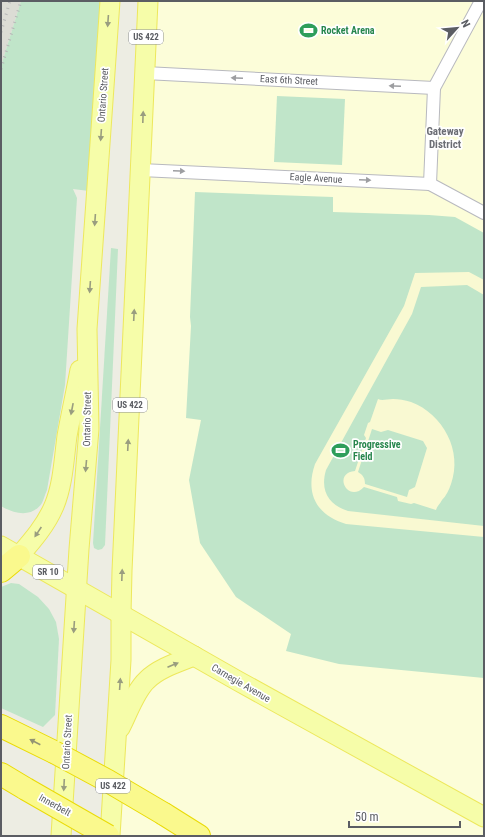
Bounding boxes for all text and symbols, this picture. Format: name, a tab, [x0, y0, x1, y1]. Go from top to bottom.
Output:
north arrow	[437, 8, 477, 48]
one-way arrow	[105, 15, 112, 27]
text: N	[458, 18, 473, 30]
sports icon: Rocket Arena	[298, 20, 318, 40]
place label: Rocket Arena	[321, 25, 375, 36]
road number: US 422	[129, 30, 163, 44]
street label: Ontario Street	[96, 67, 110, 123]
street label: East 6th Street	[260, 73, 318, 87]
one-way arrow	[231, 74, 243, 81]
one-way arrow	[389, 82, 401, 89]
one-way arrow	[139, 111, 146, 123]
district label: Gateway District	[426, 125, 464, 151]
one-way arrow	[97, 129, 104, 141]
one-way arrow	[173, 168, 186, 174]
street label: Eagle Avenue	[289, 171, 343, 185]
one-way arrow	[359, 177, 371, 184]
one-way arrow	[91, 214, 98, 226]
one-way arrow	[87, 281, 94, 293]
one-way arrow	[131, 308, 137, 321]
street label: Ontario Street	[81, 392, 93, 446]
road number: US 422	[113, 398, 147, 412]
one-way arrow	[69, 402, 75, 415]
one-way arrow	[125, 438, 131, 451]
place label: Progressive Field	[353, 439, 401, 462]
sports icon: Progressive Field	[330, 440, 350, 460]
one-way arrow	[82, 460, 89, 472]
one-way arrow	[34, 527, 42, 537]
road number: SR 10	[33, 565, 63, 579]
one-way arrow	[119, 568, 125, 581]
one-way arrow	[70, 621, 77, 633]
one-way arrow	[167, 662, 179, 668]
street label: Carnegie Avenue	[210, 662, 273, 704]
one-way arrow	[116, 678, 123, 690]
street label: Ontario Street	[60, 714, 74, 770]
one-way arrow	[29, 739, 41, 746]
one-way arrow	[61, 779, 68, 791]
road number: US 422	[96, 779, 130, 793]
street label: Innerbelt	[37, 792, 73, 818]
scale bar	[349, 803, 460, 829]
text: 50 m	[355, 810, 379, 824]

